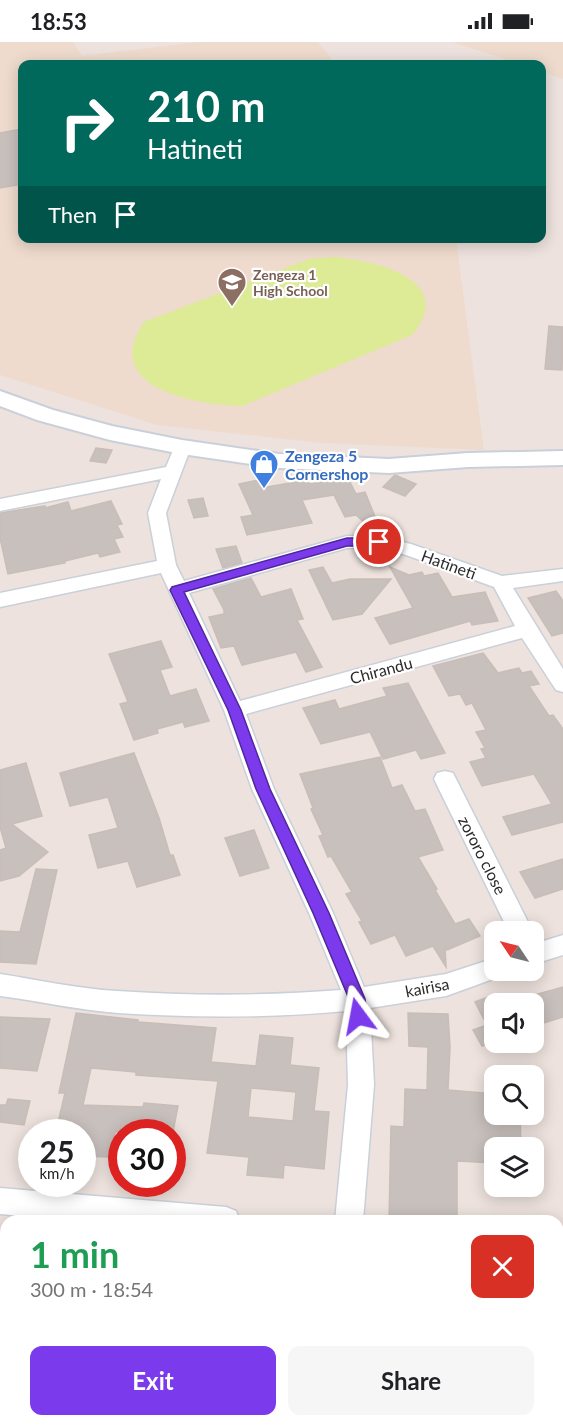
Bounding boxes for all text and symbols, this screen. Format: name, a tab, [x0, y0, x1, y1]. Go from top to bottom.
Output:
text: 18:53	[30, 8, 87, 35]
text: 210 m	[147, 81, 265, 131]
icon: right	[48, 84, 126, 162]
text: Hatineti	[147, 132, 243, 165]
icon: arrive	[109, 198, 142, 231]
text: Then	[48, 201, 97, 228]
school or university icon: Zengeza 1 High School	[216, 266, 248, 308]
place label: Zengeza 1 High School	[253, 266, 328, 299]
place label: Zengeza 5 Cornershop	[285, 446, 368, 483]
shop icon: Zengeza 5 Cornershop	[248, 448, 280, 490]
pin	[353, 516, 404, 567]
icon: arrive	[362, 525, 395, 558]
street label: Hatineti	[419, 545, 479, 583]
street label: Chirandu	[348, 653, 414, 687]
street label: zororo close	[455, 813, 511, 897]
north arrow	[484, 921, 544, 981]
map controls	[484, 921, 544, 1197]
street label: kairisa	[403, 973, 451, 1001]
position arrow	[326, 984, 390, 1048]
button: sound	[484, 993, 544, 1053]
button: search	[484, 1065, 544, 1125]
speed limit sign: 30	[108, 1119, 186, 1197]
text: 25	[40, 1133, 74, 1169]
button: layers	[484, 1137, 544, 1197]
text: km/h	[39, 1164, 75, 1182]
text: 1 min	[30, 1232, 119, 1276]
button: close	[471, 1235, 534, 1298]
text: 300 m · 18:54	[30, 1277, 153, 1301]
button: Exit	[30, 1346, 276, 1415]
button: Share	[288, 1346, 534, 1415]

